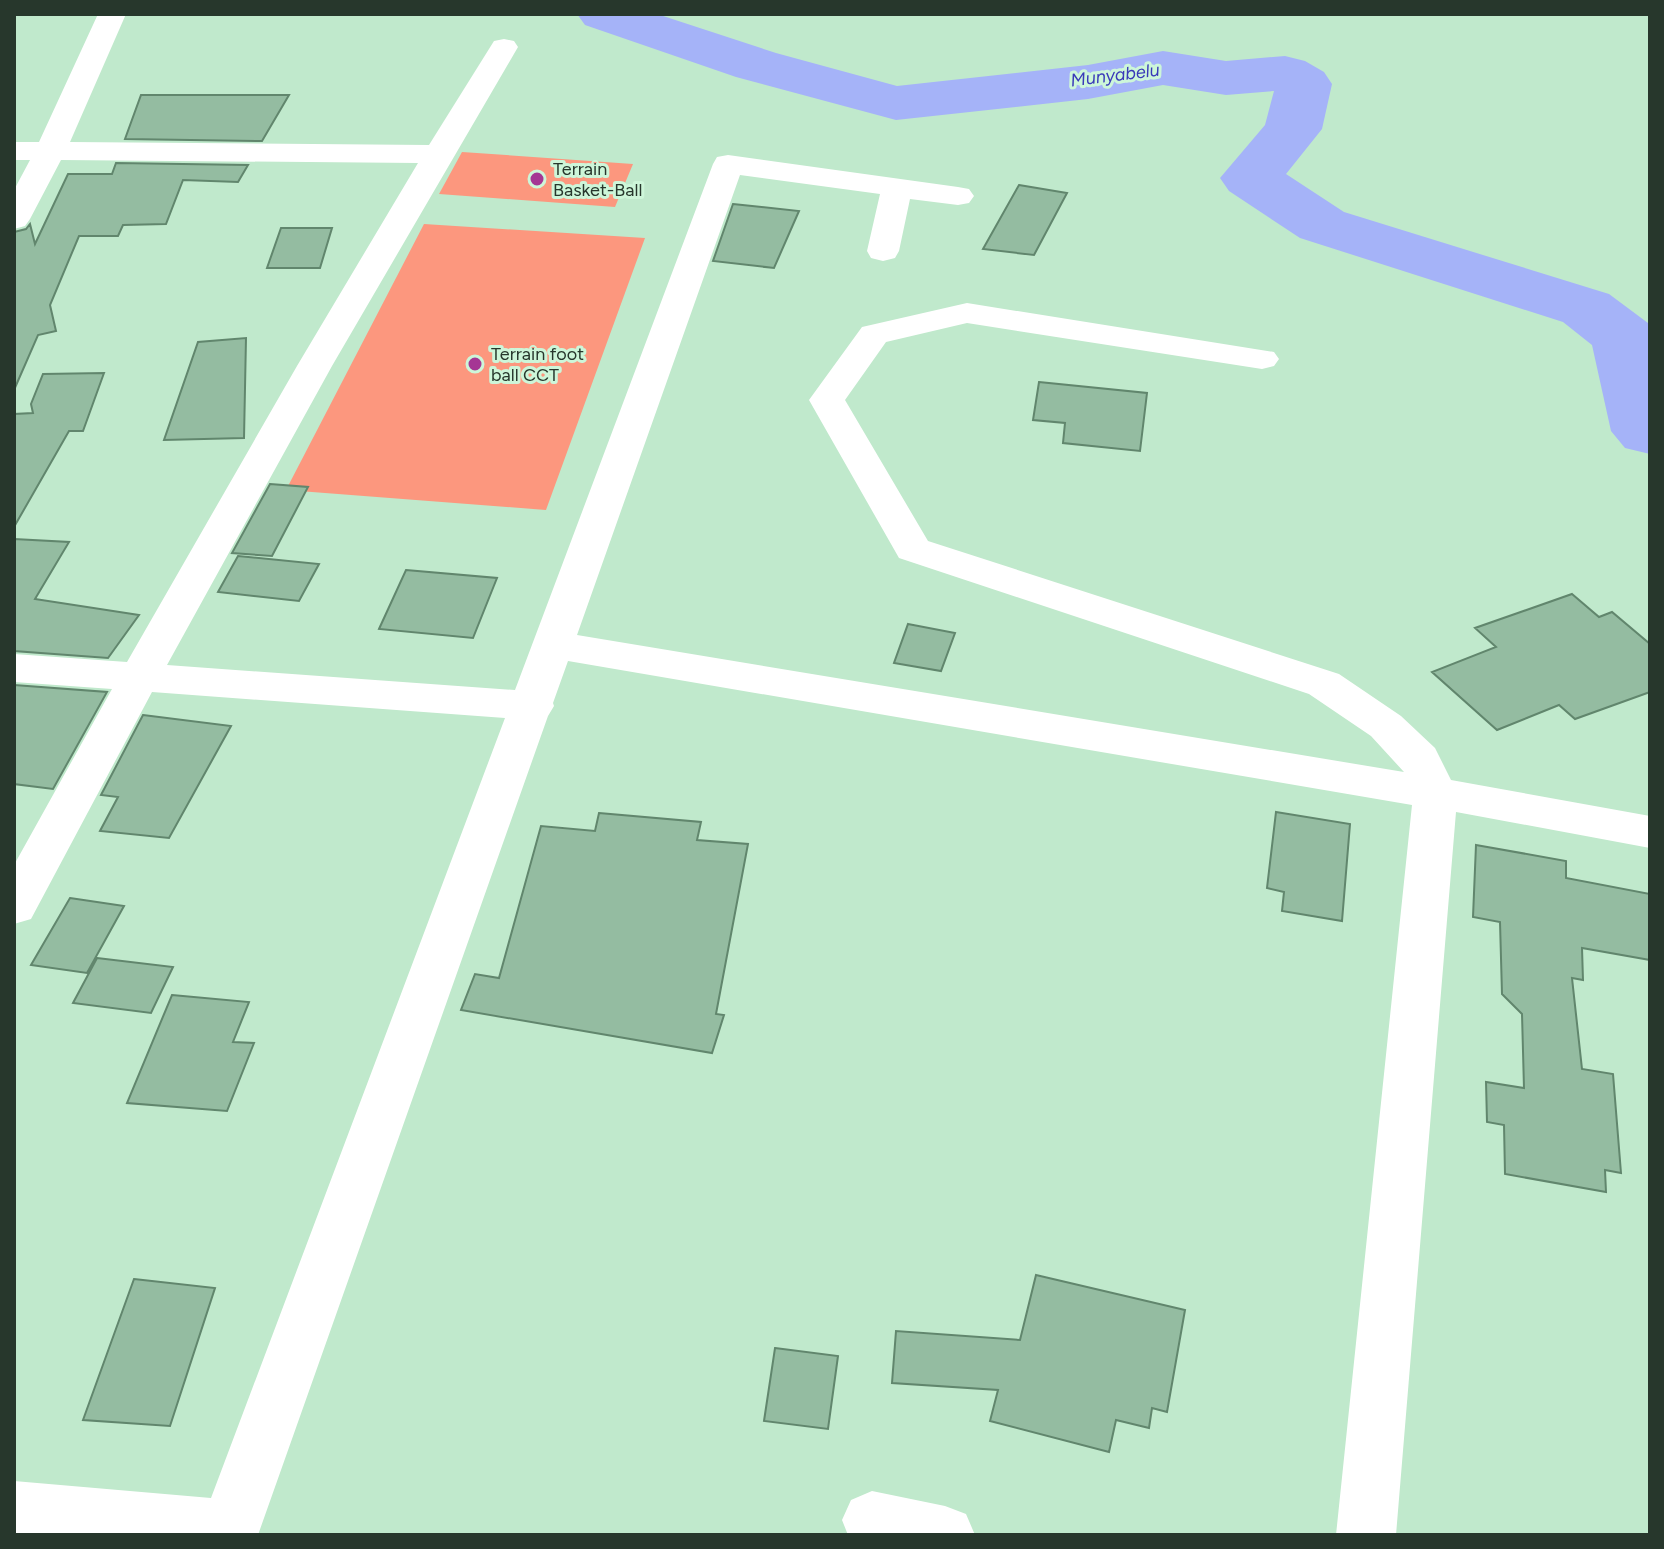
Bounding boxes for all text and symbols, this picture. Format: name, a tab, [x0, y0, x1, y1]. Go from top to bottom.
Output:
water label: Munyabelu	[1069, 59, 1161, 91]
place label: Terrain Basket-Ball	[553, 158, 642, 201]
marker: Terrain Basket-Ball	[528, 170, 546, 188]
place label: Terrain foot ball CCT	[491, 343, 584, 386]
marker: Terrain foot ball CCT	[466, 355, 484, 373]

